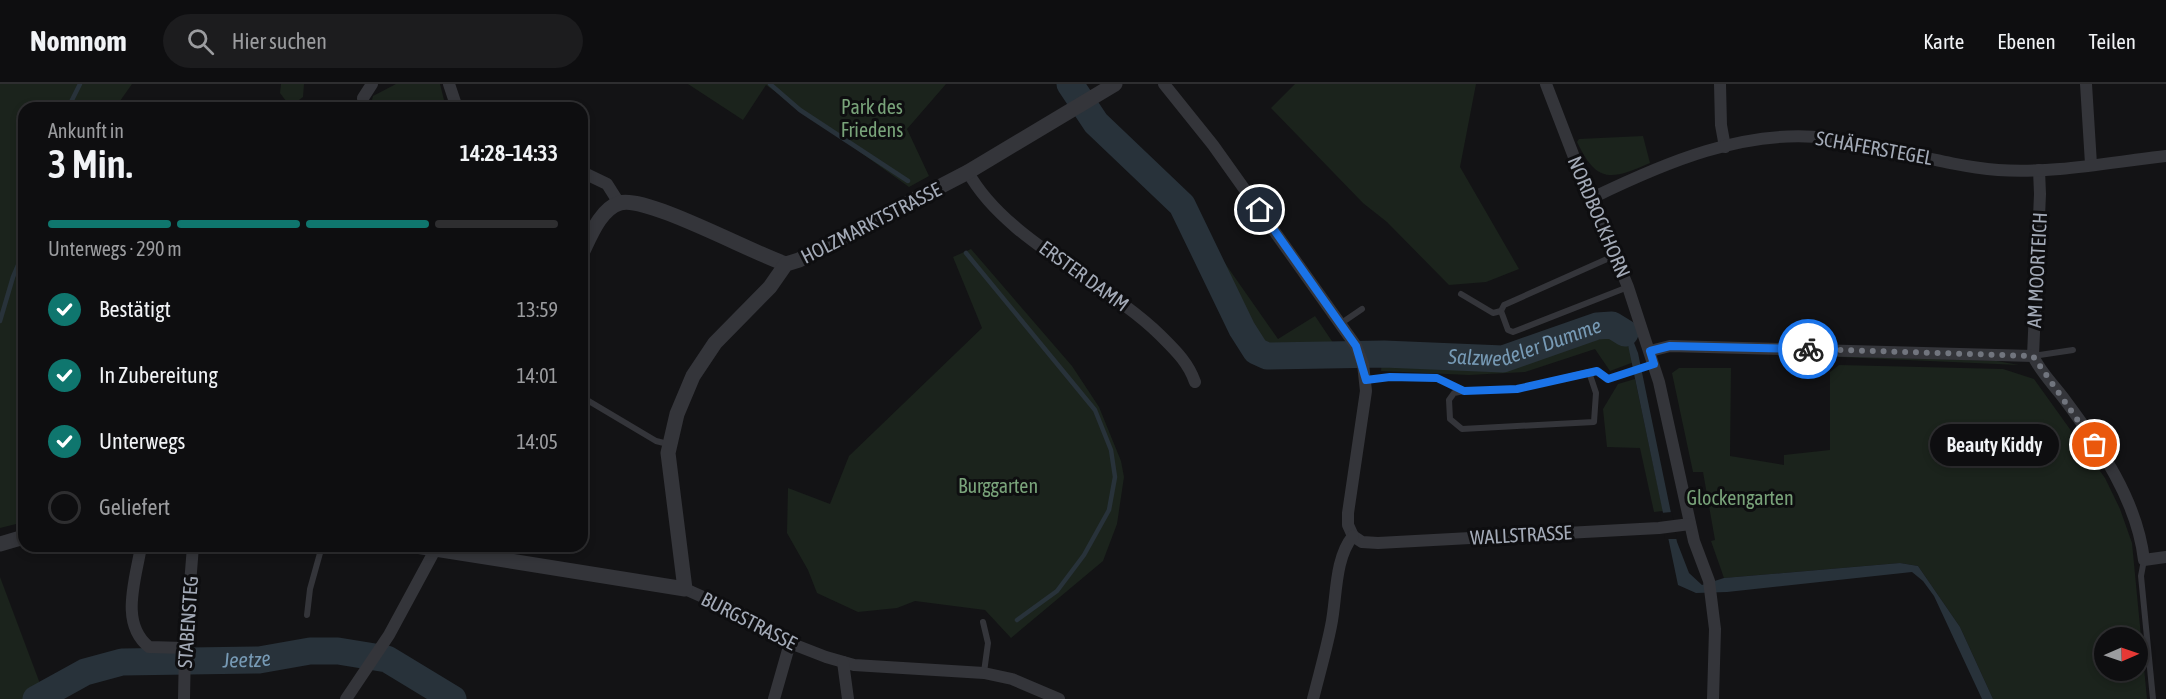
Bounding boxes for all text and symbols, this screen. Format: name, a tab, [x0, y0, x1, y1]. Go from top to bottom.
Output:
search box	[163, 14, 583, 68]
text: Nomnom	[30, 25, 127, 57]
icon: search	[184, 25, 217, 58]
text: Hier suchen	[232, 28, 327, 54]
text: Karte	[1923, 29, 1964, 53]
text: Ebenen	[1997, 29, 2056, 53]
text: Teilen	[2089, 29, 2136, 53]
park label: Park des Friedens	[841, 95, 903, 141]
text: Ankunft in	[48, 119, 124, 142]
street label: SCHÄFERSTEGEL	[1814, 126, 1934, 169]
text: 14:28–14:33	[460, 140, 558, 166]
text: 3 Min.	[48, 142, 133, 186]
street label: NORDBOCKHORN	[1564, 153, 1635, 281]
street label: HOLZMARKTSTRASSE	[797, 177, 945, 268]
pin	[1234, 184, 1285, 235]
icon: home	[1243, 193, 1276, 226]
street label: AM MOORTEICH	[2022, 212, 2051, 328]
street label: ERSTER DAMM	[1035, 236, 1133, 316]
text: Unterwegs · 290 m	[48, 237, 182, 260]
icon: check	[48, 293, 81, 326]
text: Bestätigt	[99, 296, 171, 322]
text: 13:59	[517, 298, 558, 321]
water label: Salzwedeler Dumme	[1447, 312, 1604, 370]
courier	[1778, 319, 1838, 379]
icon: bike	[1792, 333, 1825, 366]
icon: check	[48, 359, 81, 392]
text: In Zubereitung	[99, 362, 218, 388]
text: 14:01	[516, 364, 558, 387]
pin	[2069, 419, 2120, 470]
callout: Beauty Kiddy	[1930, 424, 2059, 466]
icon: check	[48, 425, 81, 458]
text: Unterwegs	[99, 428, 185, 454]
icon: bag	[2078, 428, 2111, 461]
text: 14:05	[516, 430, 558, 453]
text: Beauty Kiddy	[1947, 433, 2042, 456]
park label: Burggarten	[958, 474, 1038, 497]
park label: Glockengarten	[1686, 486, 1794, 509]
text: Geliefert	[99, 494, 170, 520]
street label: WALLSTRASSE	[1470, 520, 1573, 549]
street label: STABENSTEG	[173, 575, 202, 669]
street label: BURGSTRASSE	[698, 587, 801, 655]
north arrow	[2094, 627, 2148, 681]
map controls	[2094, 627, 2148, 681]
water label: Jeetze	[221, 645, 273, 672]

